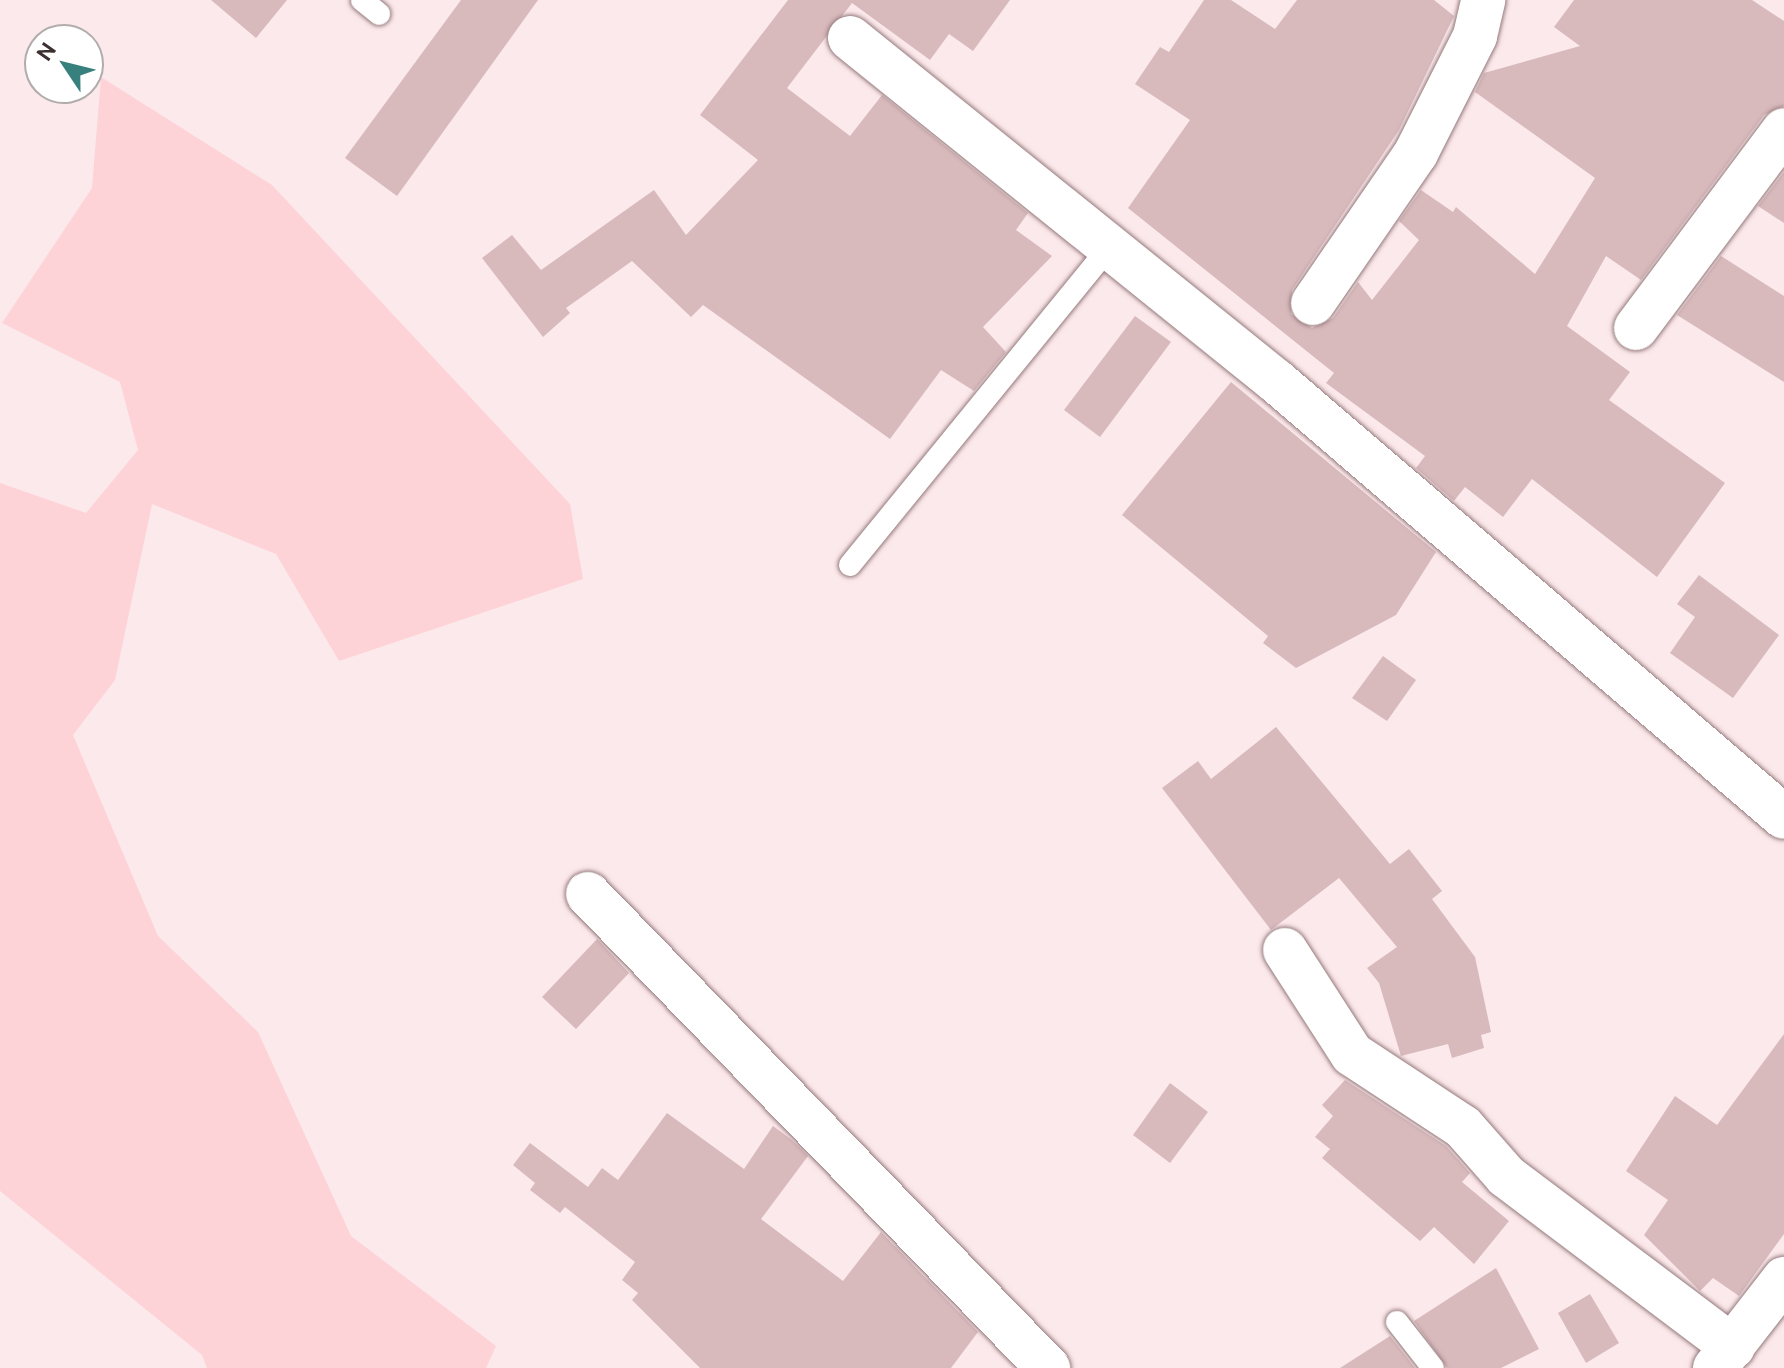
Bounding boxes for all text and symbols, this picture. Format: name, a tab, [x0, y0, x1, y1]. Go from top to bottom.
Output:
north arrow	[24, 24, 104, 104]
text: N	[31, 37, 61, 65]

